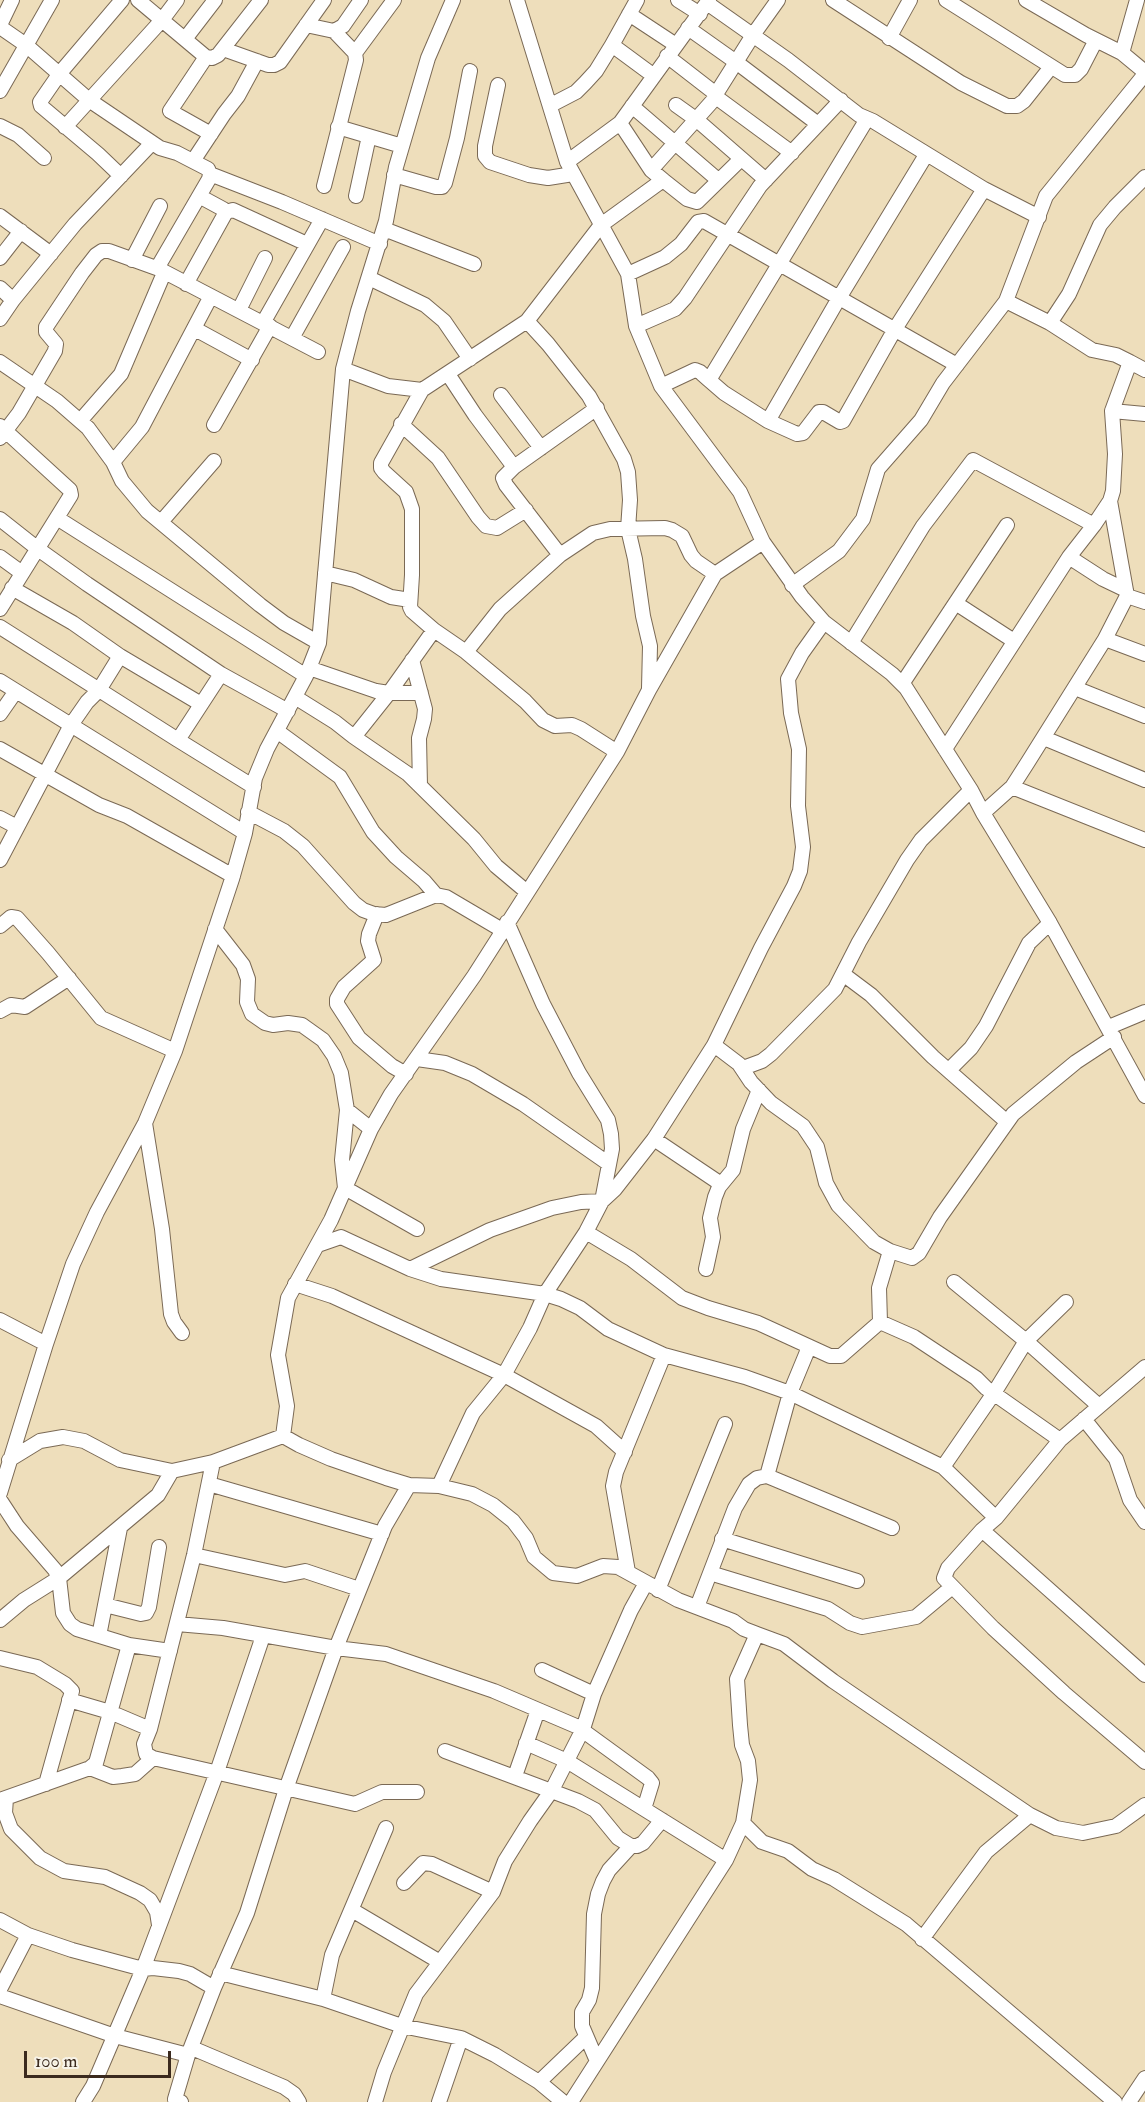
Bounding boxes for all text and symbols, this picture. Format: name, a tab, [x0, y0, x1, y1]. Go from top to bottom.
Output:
scale bar	[27, 2039, 174, 2077]
text: 100 m	[35, 2050, 78, 2073]

